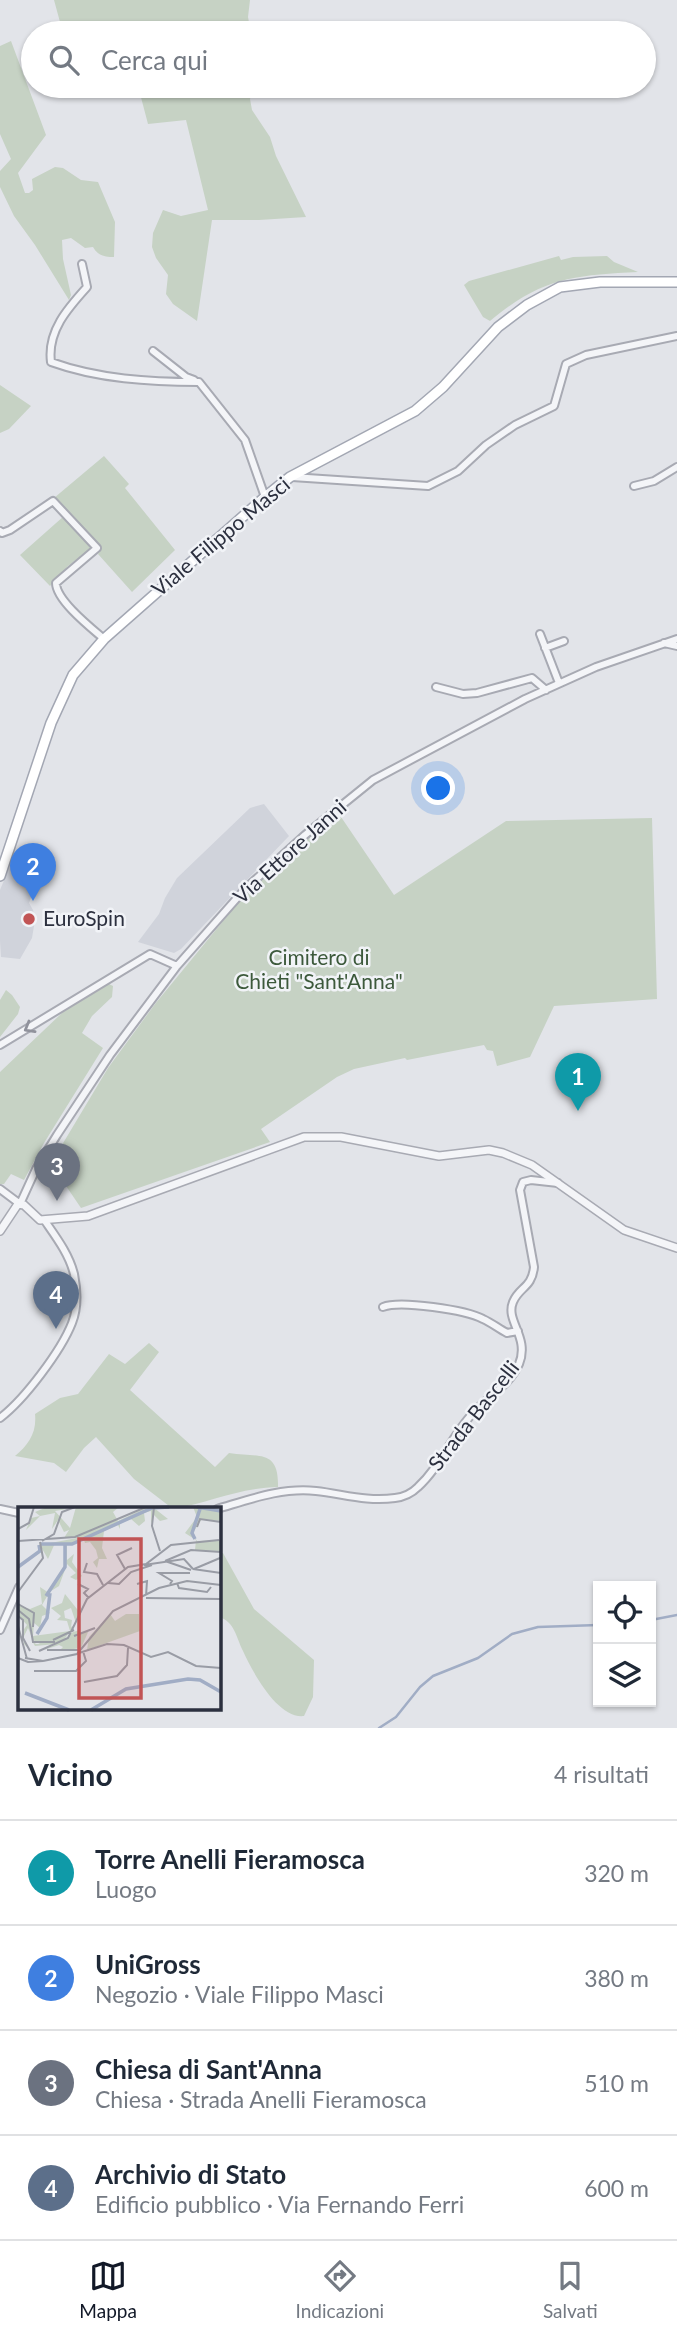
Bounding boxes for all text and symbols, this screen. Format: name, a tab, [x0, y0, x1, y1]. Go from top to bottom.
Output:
search box	[21, 21, 656, 98]
icon: search	[45, 41, 83, 79]
text: Cerca qui	[101, 44, 208, 76]
street label: Viale Filippo Masci	[146, 471, 294, 601]
your location	[421, 771, 455, 805]
street label: Via Ettore Janni	[227, 794, 351, 908]
pin: 2	[10, 843, 56, 901]
place label: EuroSpin	[43, 905, 125, 930]
marker: EuroSpin	[21, 911, 37, 927]
park label: Cimitero di Chieti "Sant'Anna"	[235, 944, 403, 993]
one-way arrow	[24, 1020, 37, 1033]
pin: 1	[555, 1053, 601, 1111]
pin: 3	[34, 1143, 80, 1201]
pin: 4	[33, 1271, 79, 1329]
street label: Strada Bascelli	[422, 1355, 524, 1475]
inset map	[18, 1507, 220, 1710]
map controls	[593, 1581, 656, 1707]
button: locate	[593, 1581, 656, 1644]
button: layers	[593, 1644, 656, 1707]
text: Vicino	[28, 1756, 113, 1792]
text: 4 risultati	[554, 1760, 649, 1788]
text: Torre Anelli Fieramosca	[95, 1843, 365, 1875]
text: 1	[44, 1859, 58, 1887]
text: 320 m	[584, 1859, 649, 1887]
text: Luogo	[95, 1875, 157, 1903]
text: UniGross	[95, 1948, 201, 1980]
text: 2	[44, 1964, 58, 1992]
text: 380 m	[584, 1964, 649, 1992]
text: Negozio · Viale Filippo Masci	[95, 1980, 384, 2008]
text: Chiesa di Sant'Anna	[95, 2053, 322, 2085]
text: 3	[44, 2069, 58, 2097]
text: 510 m	[584, 2069, 649, 2097]
text: Chiesa · Strada Anelli Fieramosca	[95, 2085, 427, 2113]
text: Archivio di Stato	[95, 2158, 286, 2190]
text: 4	[44, 2174, 58, 2202]
text: 600 m	[584, 2174, 649, 2202]
text: Edificio pubblico · Via Fernando Ferri	[95, 2190, 464, 2218]
tab: Mappa	[79, 2257, 137, 2322]
tab: Indicazioni	[296, 2257, 384, 2322]
tab: Salvati	[543, 2257, 598, 2322]

